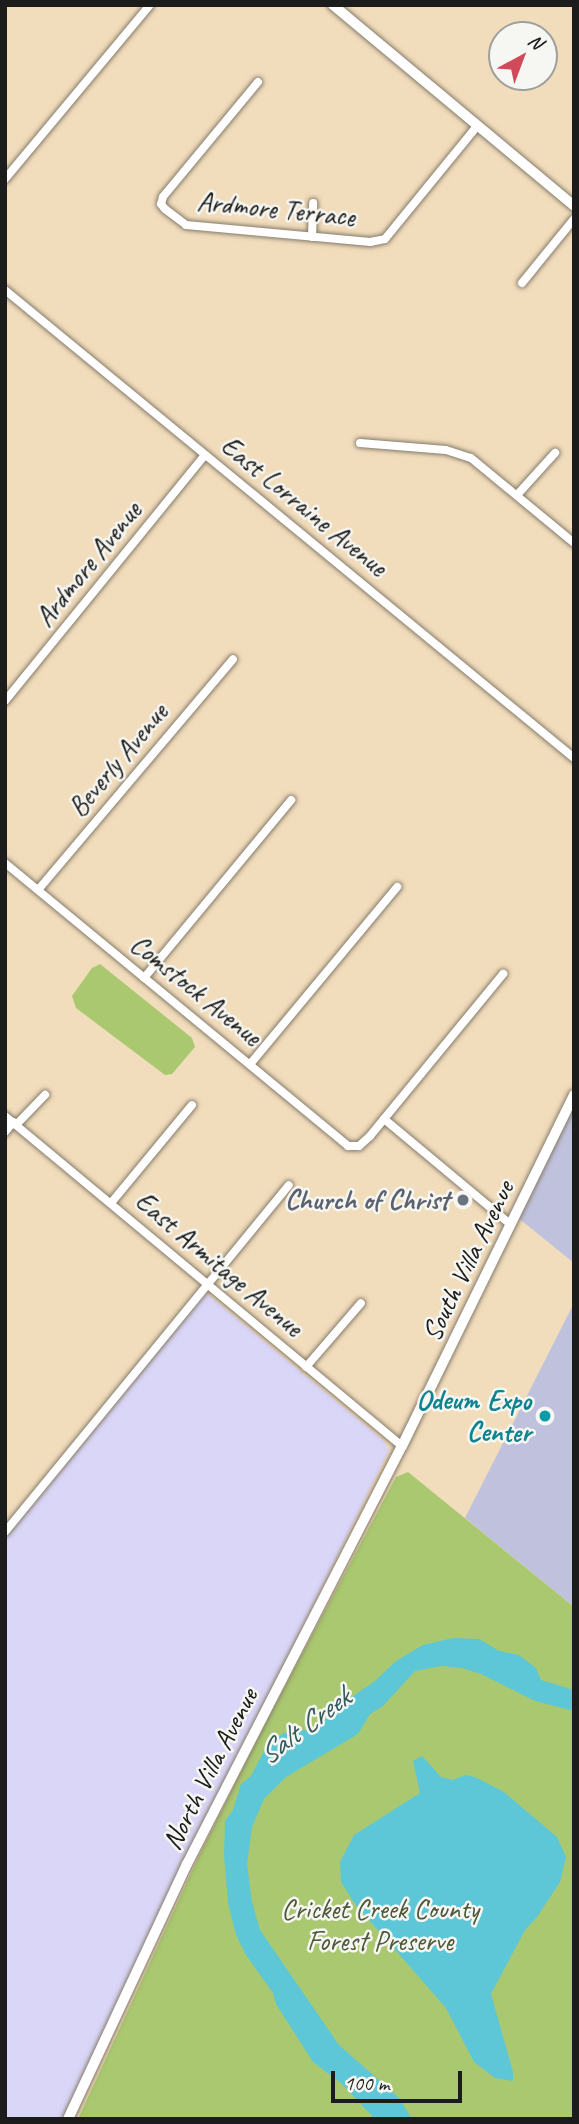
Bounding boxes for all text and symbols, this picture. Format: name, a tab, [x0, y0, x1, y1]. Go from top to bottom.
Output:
north arrow	[488, 21, 558, 91]
text: N	[523, 29, 548, 55]
street label: Ardmore Terrace	[196, 184, 356, 234]
street label: East Lorraine Avenue	[214, 429, 394, 583]
street label: Ardmore Avenue	[28, 495, 148, 633]
street label: Beverly Avenue	[61, 697, 175, 823]
street label: Comstock Avenue	[124, 927, 268, 1053]
street label: South Villa Avenue	[415, 1176, 521, 1346]
place label: Church of Christ	[285, 1183, 449, 1217]
street label: East Armitage Avenue	[128, 1184, 310, 1344]
marker: Church of Christ	[455, 1192, 471, 1208]
place label: Odeum Expo Center	[416, 1383, 531, 1449]
marker: Odeum Expo Center	[537, 1408, 553, 1424]
water label: Salt Creek	[251, 1680, 357, 1772]
street label: North Villa Avenue	[155, 1683, 265, 1855]
park label: Cricket Creek County Forest Preserve	[281, 1892, 479, 1958]
scale bar	[334, 2058, 465, 2102]
text: 100 m	[344, 2070, 389, 2096]

